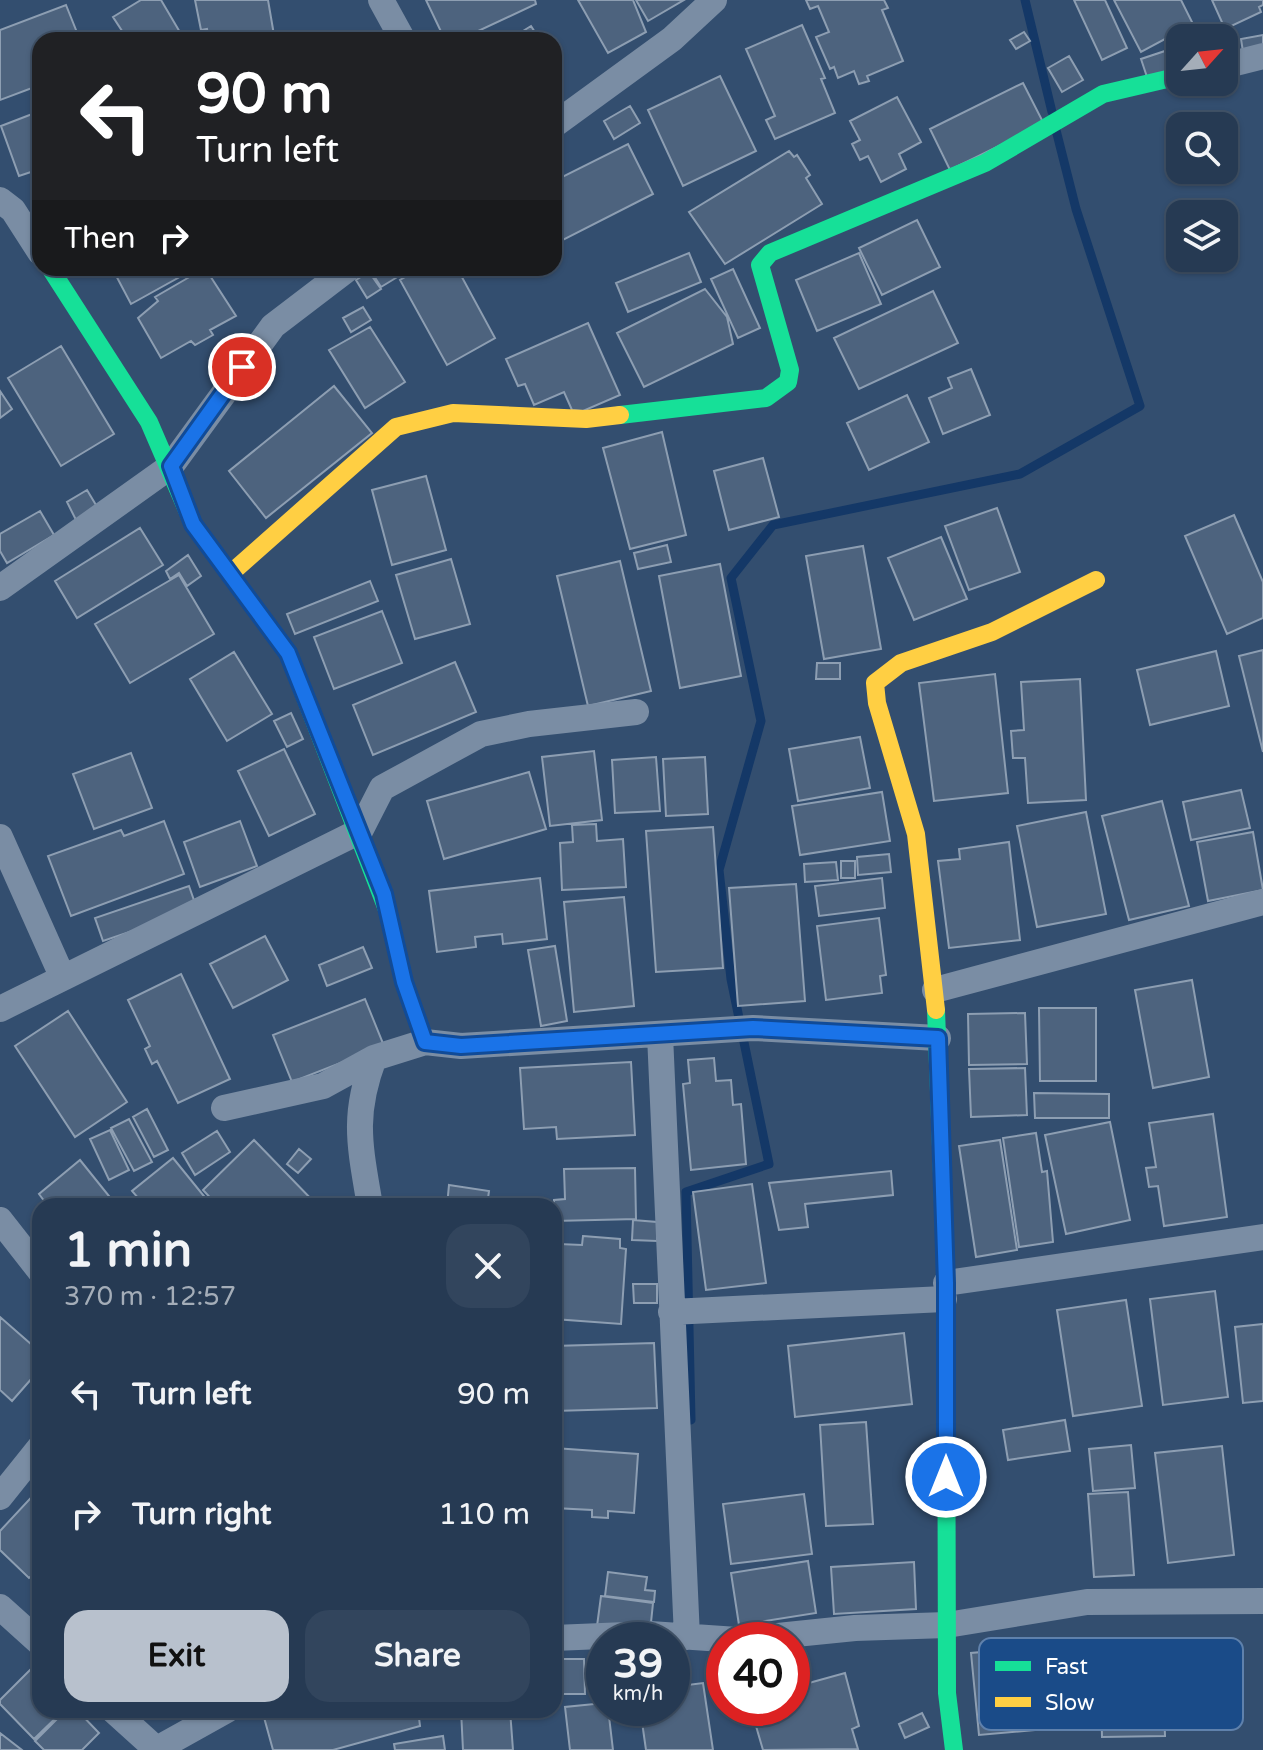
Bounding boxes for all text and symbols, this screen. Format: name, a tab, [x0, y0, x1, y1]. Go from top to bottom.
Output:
north arrow	[1166, 24, 1238, 96]
map controls	[1166, 24, 1238, 272]
text: 90 m	[196, 61, 332, 128]
icon: left	[64, 64, 168, 168]
button: search	[1166, 112, 1238, 184]
text: Turn left	[196, 129, 339, 172]
button: layers	[1166, 200, 1238, 272]
icon: right	[152, 216, 196, 260]
text: Then	[64, 220, 136, 257]
pin	[208, 333, 276, 401]
icon: arrive	[220, 345, 264, 389]
text: 1 min	[64, 1222, 192, 1280]
button: close	[446, 1224, 530, 1308]
text: 370 m · 12:57	[64, 1281, 236, 1312]
icon: left	[64, 1372, 108, 1416]
text: Turn left	[132, 1376, 251, 1413]
text: 90 m	[457, 1376, 530, 1413]
position arrow	[904, 1435, 988, 1519]
icon: right	[64, 1492, 108, 1536]
text: Turn right	[132, 1496, 272, 1533]
text: 110 m	[438, 1496, 530, 1533]
button: Exit	[64, 1610, 289, 1702]
button: Share	[305, 1610, 530, 1702]
speed limit sign: 40	[706, 1622, 810, 1726]
legend	[979, 1638, 1243, 1730]
text: 39	[613, 1640, 663, 1688]
text: Fast	[1045, 1654, 1088, 1680]
text: km/h	[613, 1682, 663, 1706]
text: Slow	[1045, 1690, 1095, 1716]

